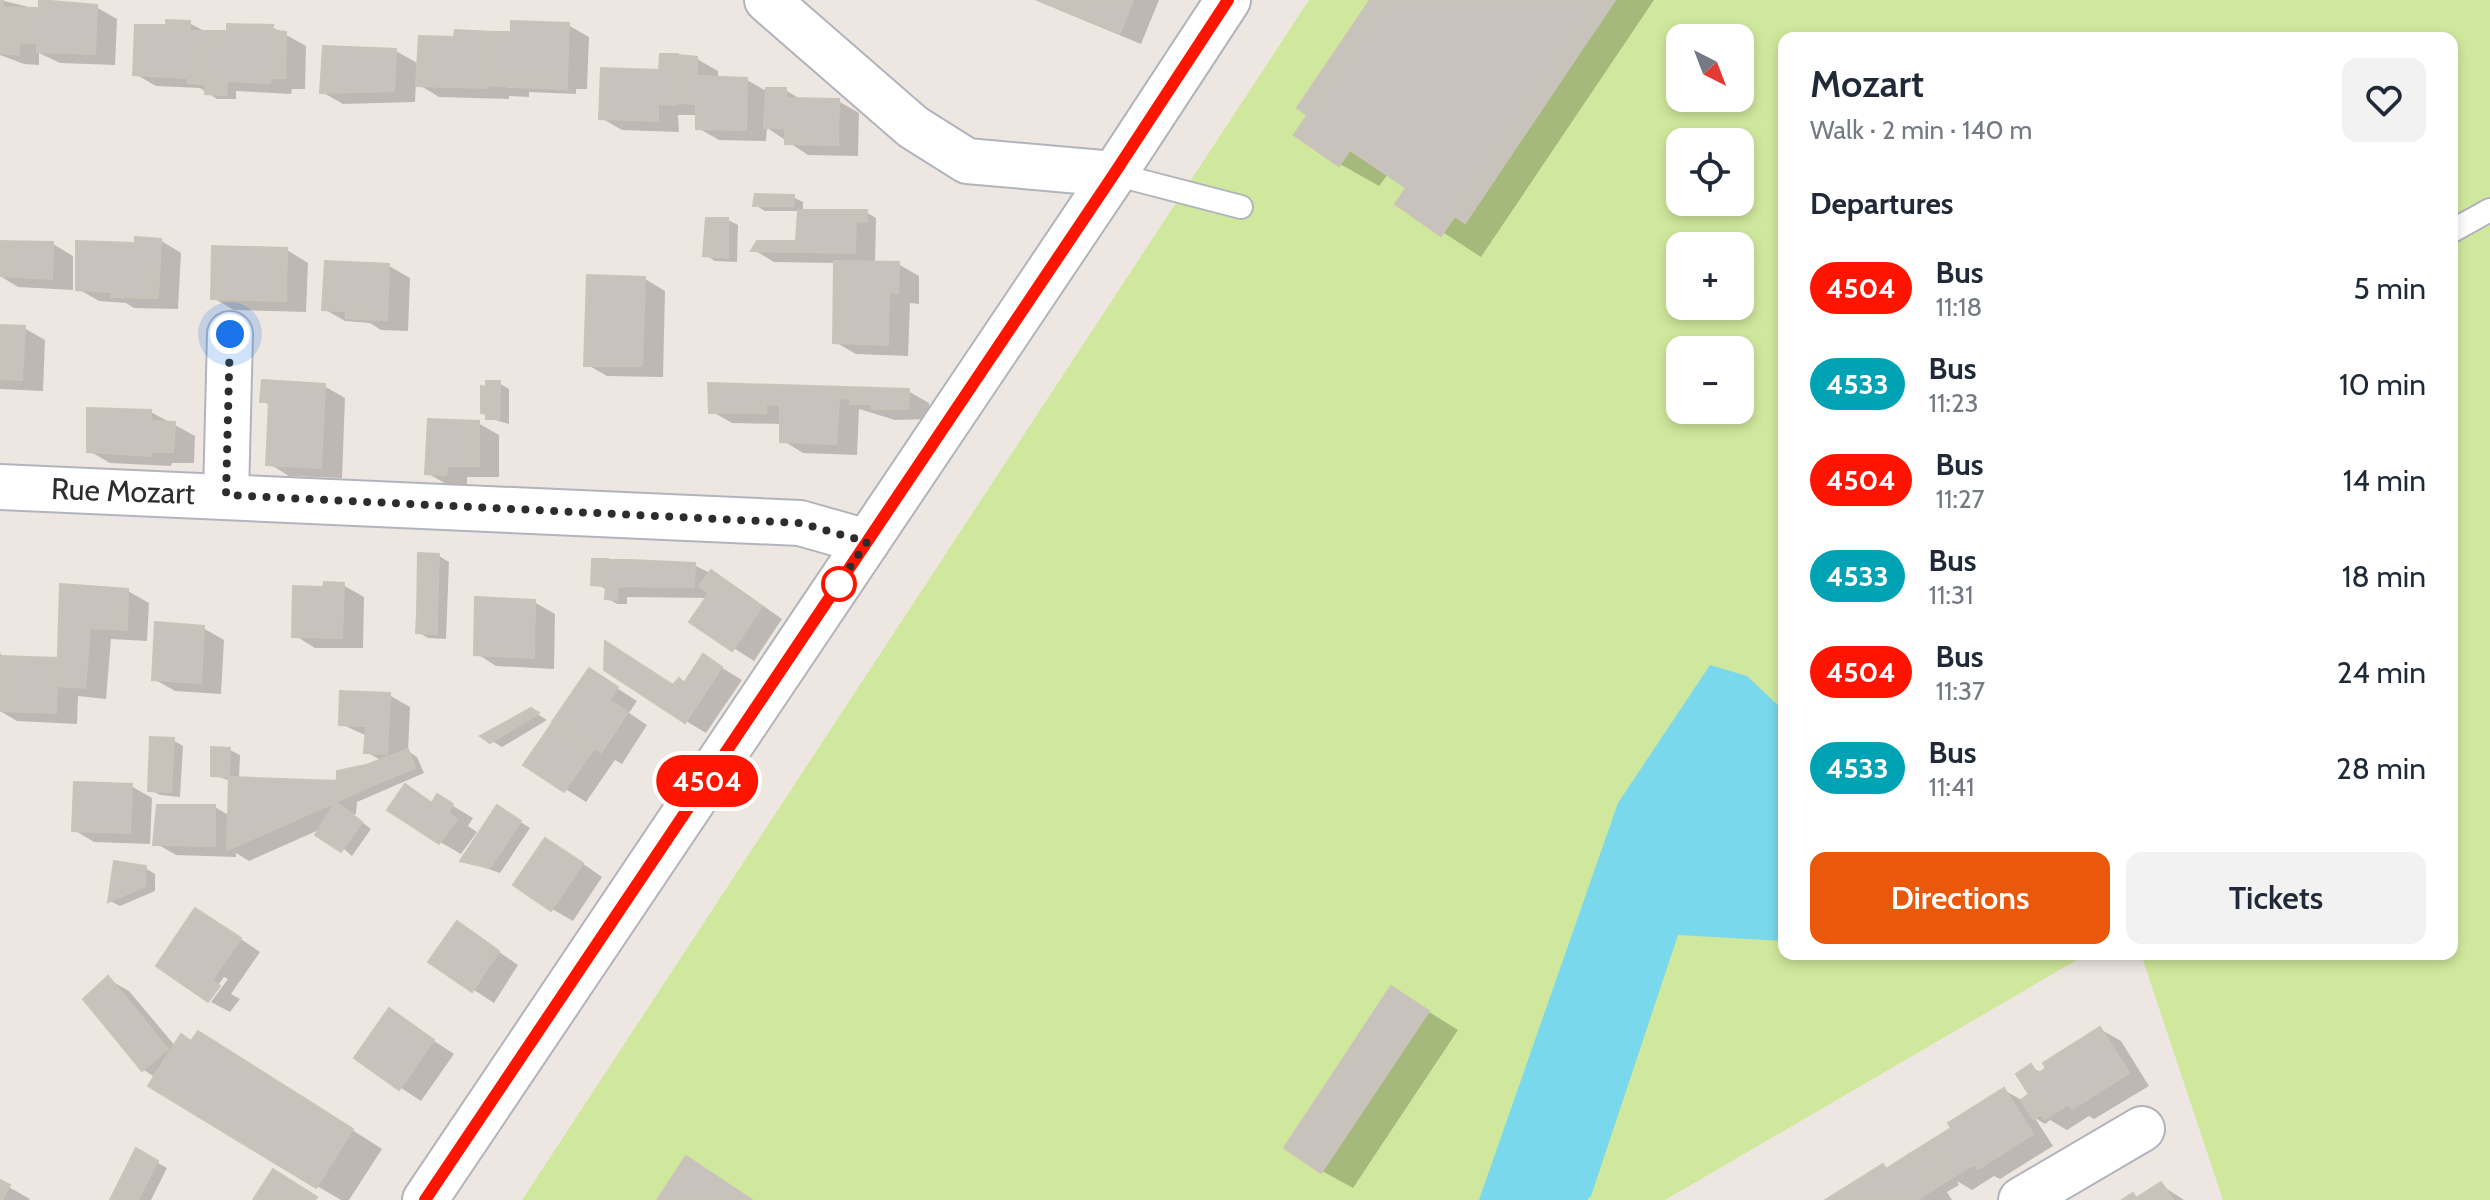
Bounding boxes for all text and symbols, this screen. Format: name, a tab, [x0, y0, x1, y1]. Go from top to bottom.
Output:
north arrow	[1666, 24, 1754, 112]
map controls	[1666, 24, 1754, 424]
button: heart	[2342, 58, 2426, 142]
text: Mozart	[1810, 60, 1924, 107]
text: Walk · 2 min · 140 m	[1810, 114, 2032, 146]
button: locate	[1666, 128, 1754, 216]
text: Departures	[1810, 185, 1954, 222]
button: +	[1666, 232, 1754, 320]
text: Bus	[1936, 254, 1983, 291]
text: 5 min	[2354, 270, 2426, 307]
text: 4504	[1826, 271, 1896, 305]
text: 11:18	[1936, 291, 1982, 323]
your location	[210, 314, 250, 354]
button: −	[1666, 336, 1754, 424]
text: Bus	[1929, 350, 1976, 387]
text: 10 min	[2339, 366, 2426, 403]
text: 4533	[1826, 367, 1889, 401]
text: 11:23	[1929, 387, 1979, 419]
text: Bus	[1936, 446, 1983, 483]
text: 14 min	[2343, 462, 2426, 499]
text: 4504	[1826, 463, 1896, 497]
street label: Rue Mozart	[50, 470, 196, 512]
text: 11:27	[1936, 483, 1985, 515]
text: Bus	[1929, 542, 1976, 579]
text: 18 min	[2342, 558, 2426, 595]
text: 4533	[1826, 559, 1889, 593]
unlabelled marker	[822, 567, 856, 601]
text: 11:31	[1929, 579, 1974, 611]
text: Bus	[1936, 638, 1983, 675]
text: 24 min	[2337, 654, 2426, 691]
text: 4504	[1826, 655, 1896, 689]
text: 11:37	[1936, 675, 1985, 707]
text: Bus	[1929, 734, 1976, 771]
text: 28 min	[2336, 750, 2426, 787]
text: 4533	[1826, 751, 1889, 785]
line badge: 4504	[651, 755, 763, 807]
text: 4504	[672, 764, 742, 798]
text: 11:41	[1929, 771, 1974, 803]
button: Directions	[1810, 852, 2110, 944]
button: Tickets	[2126, 852, 2426, 944]

